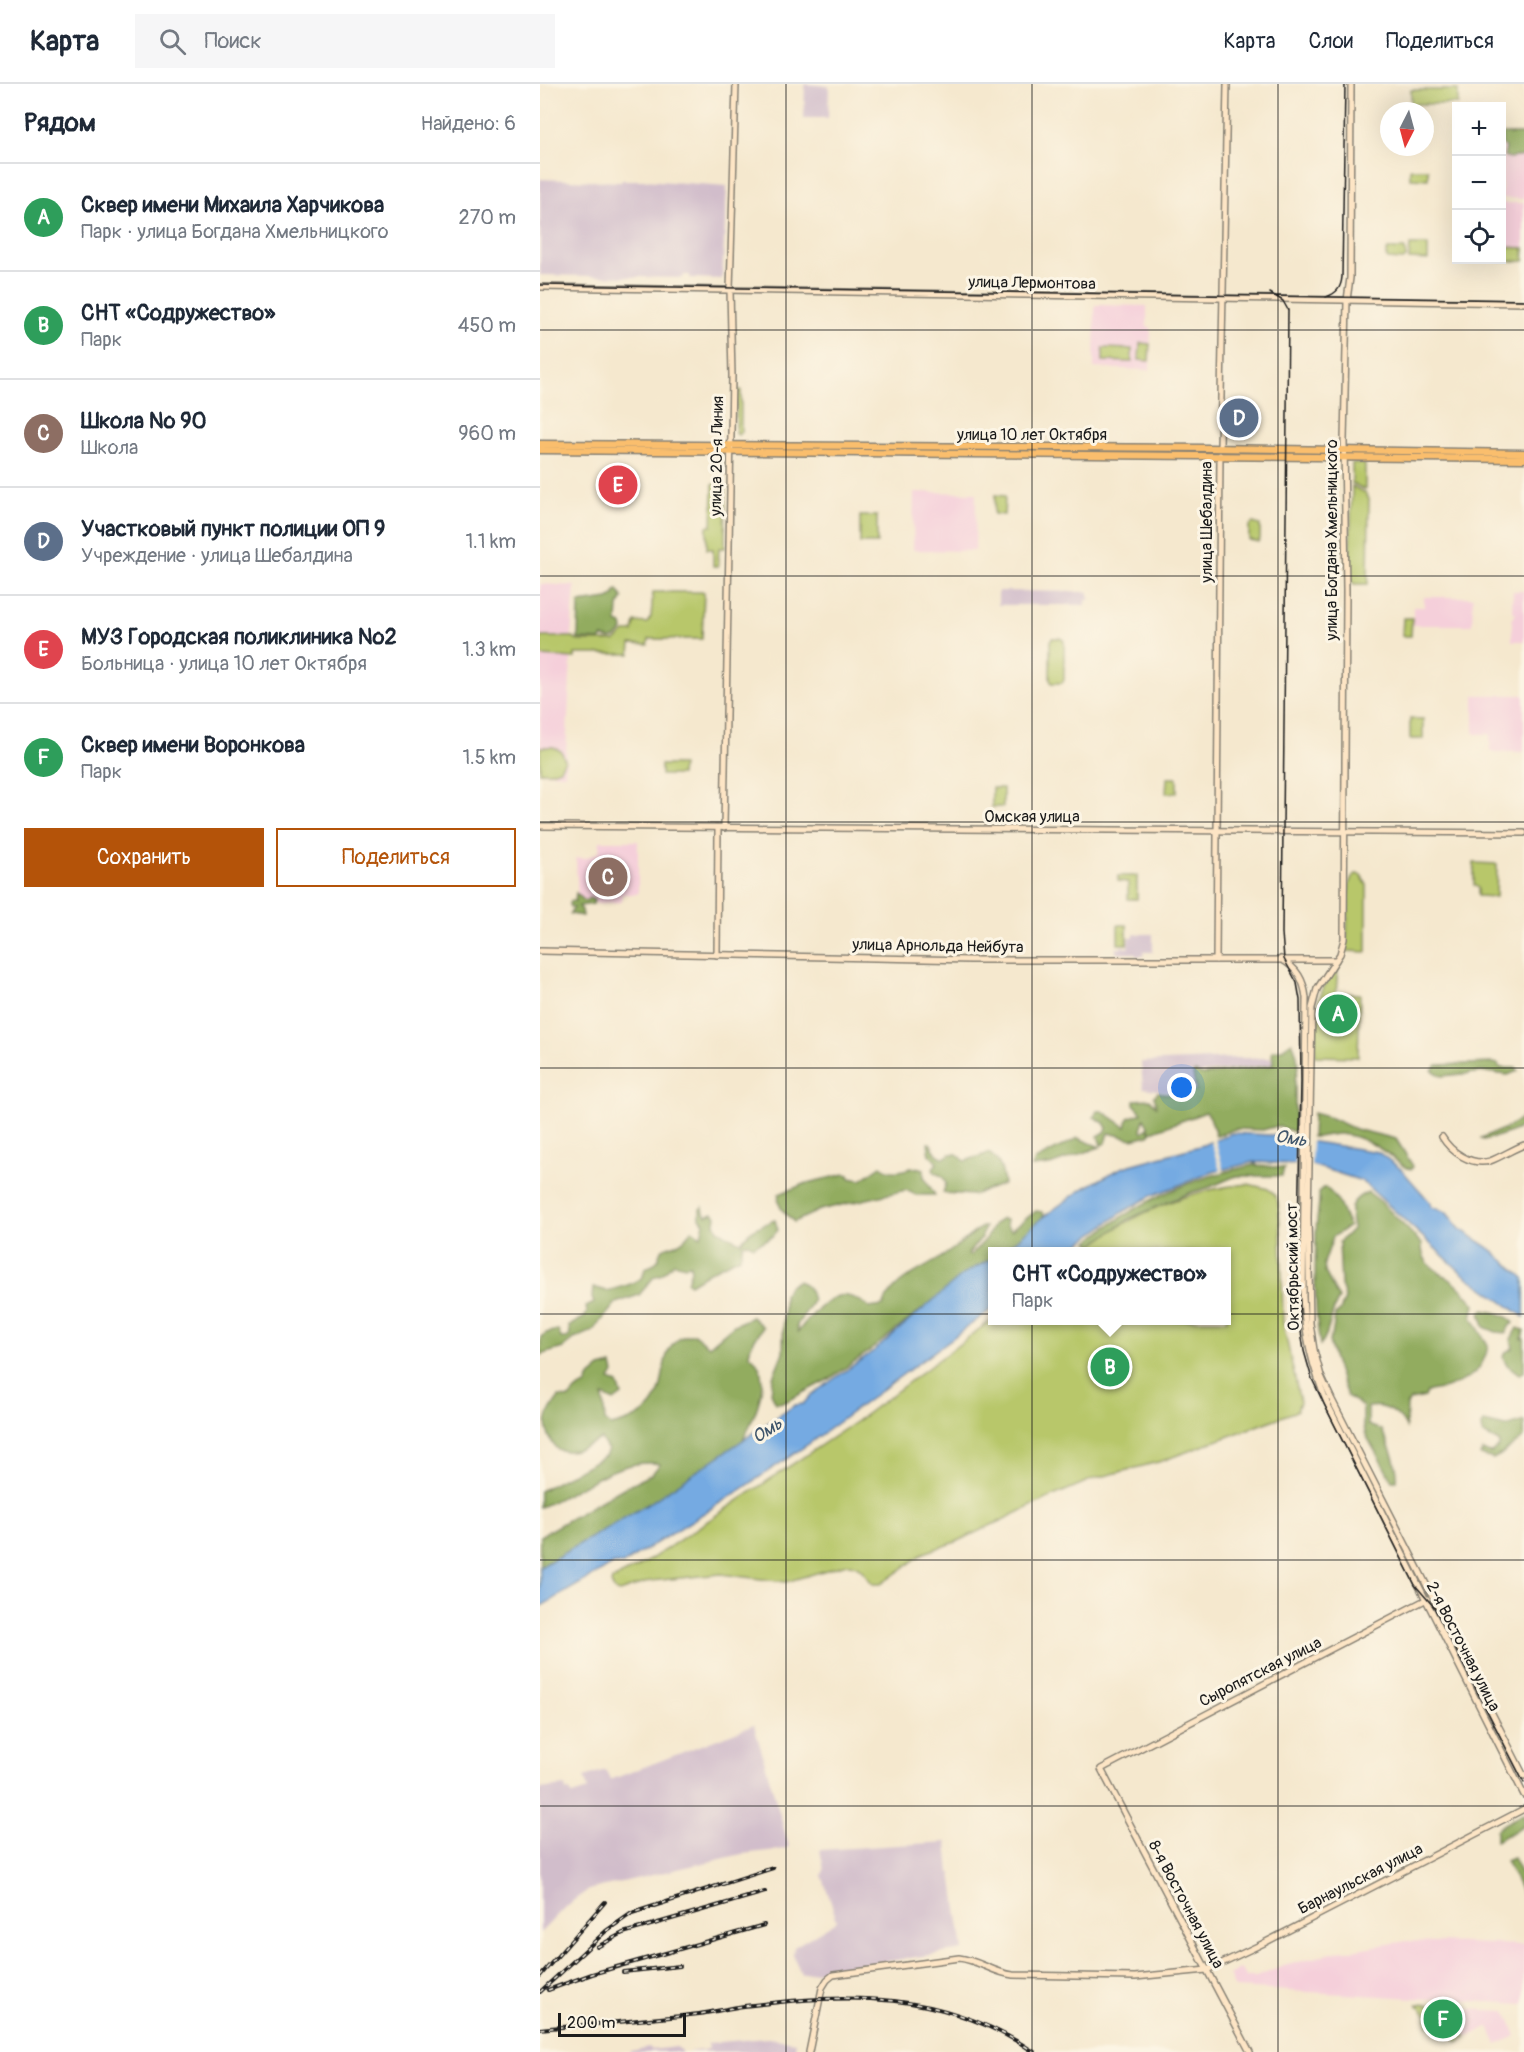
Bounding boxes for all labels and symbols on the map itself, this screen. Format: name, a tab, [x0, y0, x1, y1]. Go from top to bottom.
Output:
north arrow	[1380, 102, 1434, 156]
street label: улица Лермонтова	[967, 272, 1096, 294]
street label: улица 20-я Линия	[706, 396, 728, 517]
pin: D	[1220, 396, 1258, 440]
street label: улица 10 лет Октября	[956, 425, 1107, 445]
street label: улица Богдана Хмельницкого	[1322, 439, 1342, 642]
street label: улица Шебалдина	[1197, 461, 1217, 584]
pin: E	[598, 462, 638, 508]
street label: Омская улица	[984, 807, 1080, 827]
pin: C	[588, 854, 628, 900]
street label: улица Арнольда Нейбута	[851, 934, 1024, 957]
pin: A	[1318, 992, 1358, 1036]
your location	[1167, 1073, 1196, 1102]
water label: Омь	[1274, 1125, 1309, 1152]
street label: Октябрьский мост	[1282, 1203, 1304, 1331]
pin: B	[1090, 1344, 1130, 1390]
water label: Омь	[748, 1412, 787, 1449]
street label: 2-я Восточная улица	[1422, 1578, 1505, 1715]
street label: Сыропятская улица	[1196, 1632, 1325, 1711]
street label: 8-я Восточная улица	[1144, 1837, 1228, 1972]
street label: Барнаульская улица	[1295, 1839, 1426, 1919]
pin: F	[1424, 1996, 1462, 2042]
scale bar	[558, 2010, 686, 2038]

